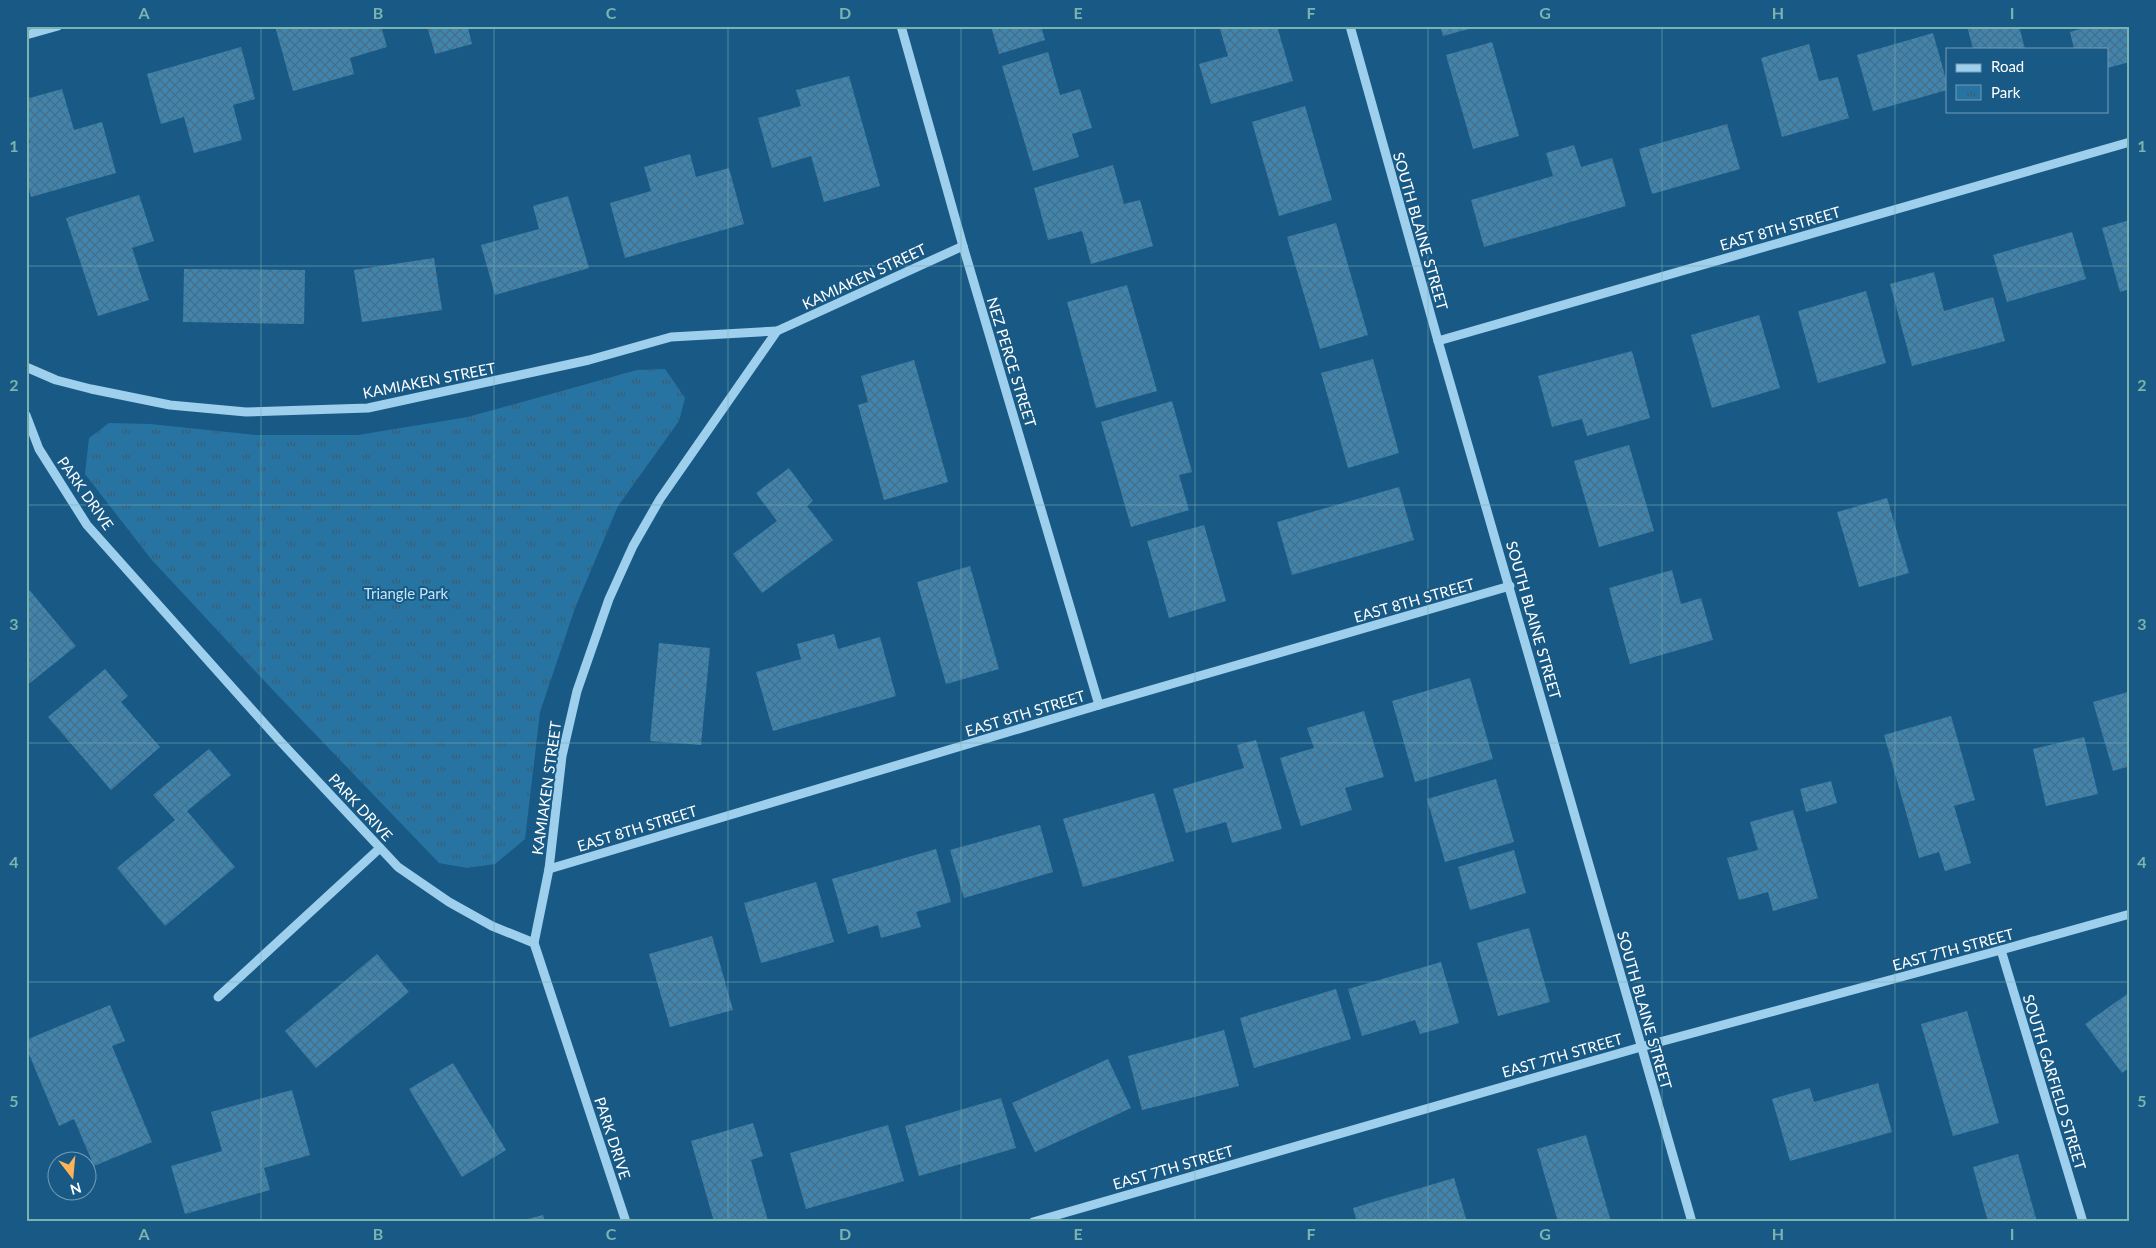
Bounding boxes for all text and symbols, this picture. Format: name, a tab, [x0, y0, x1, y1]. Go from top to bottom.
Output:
text: A	[137, 3, 150, 22]
text: B	[373, 3, 383, 22]
text: C	[606, 3, 617, 22]
text: D	[839, 3, 851, 22]
text: E	[1073, 3, 1083, 22]
text: F	[1306, 3, 1316, 22]
text: G	[1539, 3, 1551, 22]
text: H	[1772, 3, 1784, 22]
text: I	[2010, 3, 2014, 22]
legend	[1946, 48, 2108, 112]
text: Road	[1991, 57, 2024, 75]
text: Park	[1991, 83, 2021, 101]
text: 1	[9, 136, 19, 155]
text: 1	[2137, 136, 2147, 155]
street label: SOUTH BLAINE STREET	[1390, 150, 1452, 312]
street label: EAST 8TH STREET	[1718, 202, 1843, 254]
street label: KAMIAKEN STREET	[799, 239, 929, 313]
street label: NEZ PERCE STREET	[984, 295, 1040, 429]
street label: KAMIAKEN STREET	[361, 358, 497, 402]
text: 2	[9, 375, 19, 394]
text: 2	[2137, 375, 2147, 394]
street label: PARK DRIVE	[54, 453, 118, 533]
street label: SOUTH BLAINE STREET	[1503, 539, 1565, 701]
street label: EAST 8TH STREET	[1352, 574, 1477, 626]
park label: Triangle Park	[364, 584, 449, 602]
text: 3	[9, 614, 19, 633]
text: 3	[2137, 614, 2147, 633]
street label: EAST 8TH STREET	[963, 686, 1087, 740]
street label: KAMIAKEN STREET	[528, 720, 564, 856]
street label: PARK DRIVE	[325, 770, 397, 844]
street label: EAST 8TH STREET	[575, 801, 699, 855]
text: 4	[9, 852, 19, 871]
text: 4	[2137, 852, 2147, 871]
street label: EAST 7TH STREET	[1890, 924, 2016, 974]
street label: SOUTH BLAINE STREET	[1614, 929, 1676, 1091]
street label: SOUTH GARFIELD STREET	[2020, 992, 2090, 1172]
street label: EAST 7TH STREET	[1500, 1029, 1625, 1081]
text: 5	[9, 1091, 19, 1110]
text: 5	[2137, 1091, 2147, 1110]
street label: PARK DRIVE	[591, 1095, 635, 1181]
street label: EAST 7TH STREET	[1111, 1141, 1236, 1193]
north arrow	[48, 1150, 98, 1200]
text: N	[68, 1179, 83, 1199]
text: A	[137, 1224, 150, 1243]
text: B	[373, 1224, 383, 1243]
text: C	[606, 1224, 617, 1243]
text: D	[839, 1224, 851, 1243]
text: E	[1073, 1224, 1083, 1243]
text: F	[1306, 1224, 1316, 1243]
text: G	[1539, 1224, 1551, 1243]
text: H	[1772, 1224, 1784, 1243]
text: I	[2010, 1224, 2014, 1243]

